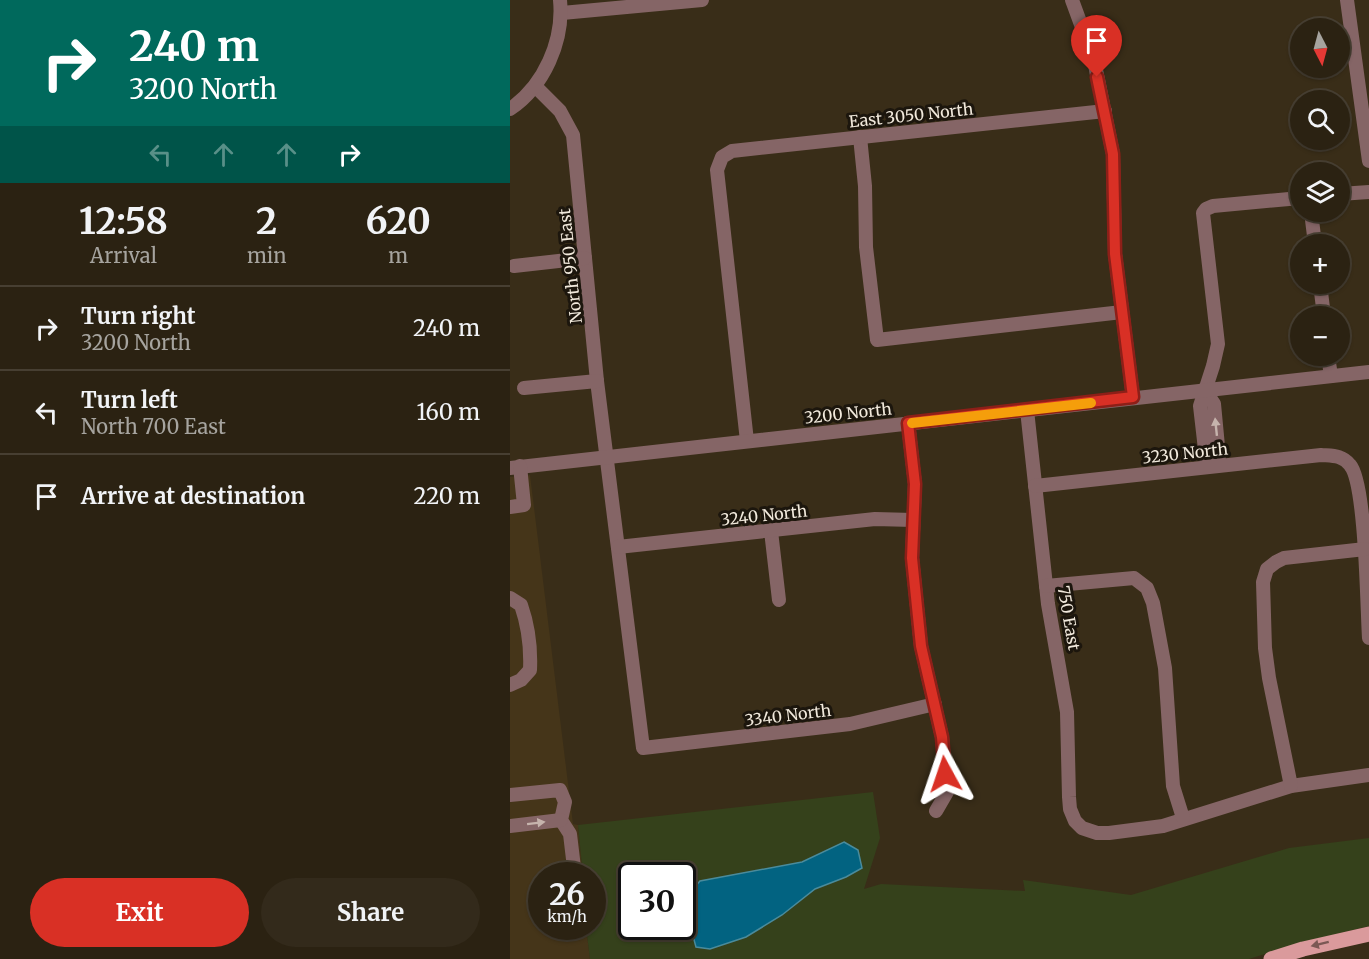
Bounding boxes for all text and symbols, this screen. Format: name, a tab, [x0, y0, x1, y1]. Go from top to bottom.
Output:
pin	[1071, 15, 1122, 77]
north arrow	[1290, 18, 1350, 78]
map controls	[1290, 18, 1350, 366]
text: 240 m	[129, 20, 259, 72]
icon: right	[30, 24, 108, 102]
icon: arrive	[1080, 24, 1113, 57]
text: 3200 North	[129, 72, 277, 106]
button: search	[1290, 90, 1350, 150]
street label: East 3050 North	[848, 98, 974, 131]
icon: left	[144, 138, 177, 171]
icon: ahead	[207, 138, 240, 171]
icon: ahead	[270, 138, 303, 171]
icon: right	[333, 138, 366, 171]
button: layers	[1290, 162, 1350, 222]
text: 12:58	[79, 199, 168, 244]
text: 2	[256, 199, 277, 244]
text: 620	[366, 199, 431, 244]
street label: North 950 East	[554, 207, 586, 324]
button: +	[1290, 234, 1350, 294]
text: Arrival	[90, 243, 157, 268]
text: min	[247, 243, 286, 268]
text: m	[388, 243, 408, 268]
text: Turn right	[81, 302, 195, 330]
button: −	[1290, 306, 1350, 366]
icon: right	[30, 312, 63, 345]
text: 240 m	[413, 314, 480, 342]
text: 3200 North	[81, 330, 191, 355]
text: Turn left	[81, 386, 178, 414]
icon: left	[30, 396, 63, 429]
text: 160 m	[416, 398, 480, 426]
street label: 3200 North	[803, 398, 893, 428]
text: North 700 East	[81, 414, 226, 439]
one-way arrow	[1211, 417, 1221, 436]
street label: 3230 North	[1141, 439, 1229, 467]
icon: arrive	[30, 480, 63, 513]
text: Arrive at destination	[81, 482, 305, 510]
text: 220 m	[413, 482, 480, 510]
street label: 3240 North	[720, 500, 809, 529]
street label: 750 East	[1053, 584, 1085, 653]
street label: 3340 North	[744, 700, 833, 730]
position arrow	[913, 742, 977, 806]
one-way arrow	[526, 818, 545, 828]
speed limit sign: 30	[618, 862, 696, 940]
text: 26	[549, 875, 585, 913]
button: Exit	[30, 878, 249, 947]
button: Share	[261, 878, 480, 947]
text: km/h	[547, 907, 587, 926]
one-way arrow	[1310, 940, 1329, 950]

